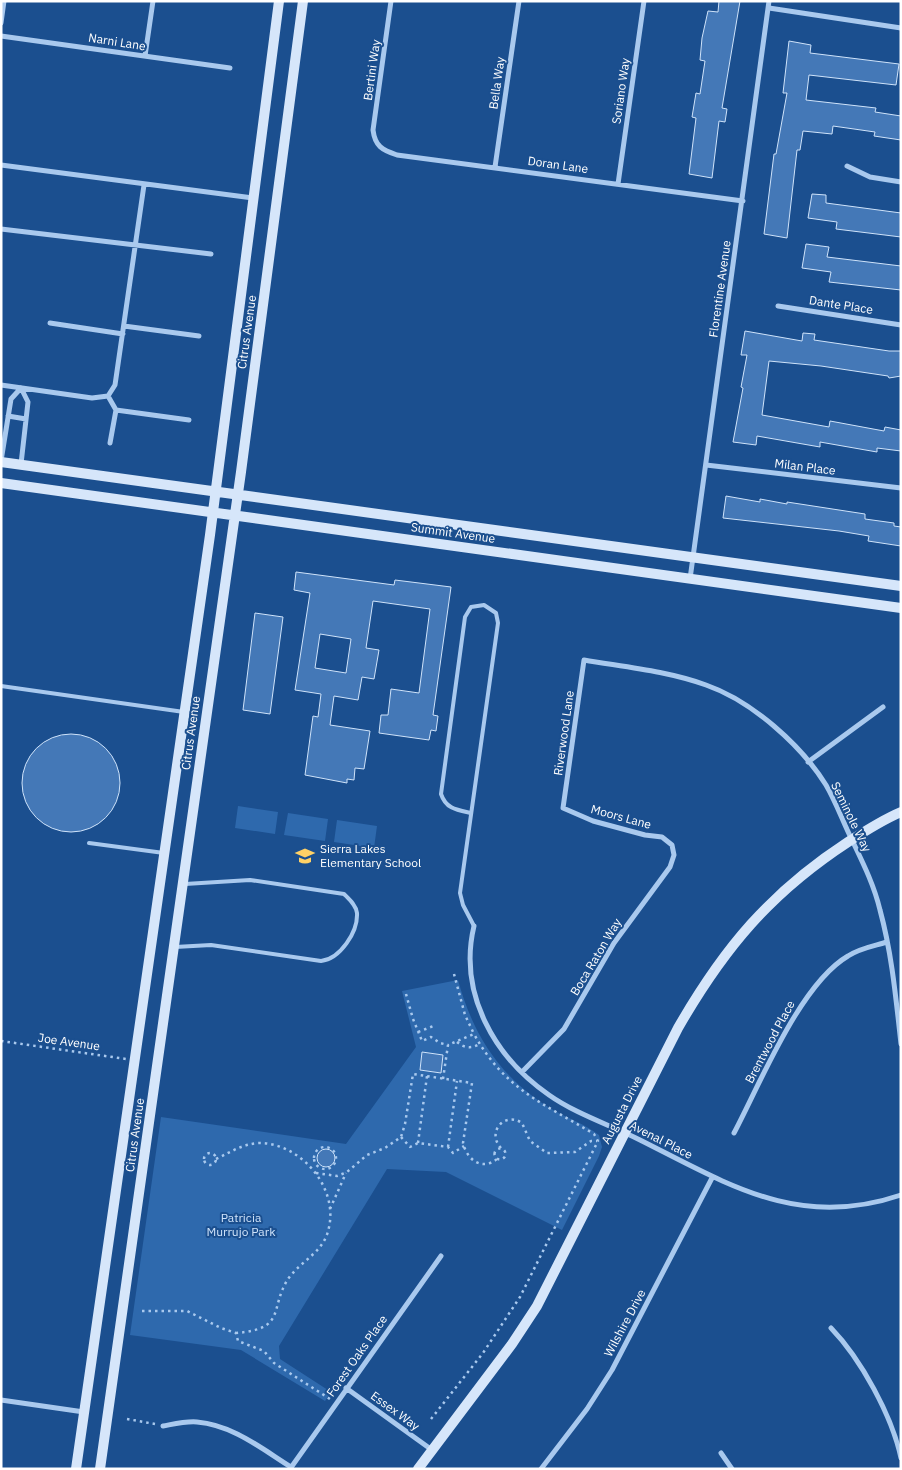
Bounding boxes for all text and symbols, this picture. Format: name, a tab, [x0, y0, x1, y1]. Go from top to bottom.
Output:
street label: Narni Lane	[87, 30, 147, 53]
street label: Bertini Way	[360, 38, 383, 102]
street label: Bella Way	[485, 56, 508, 110]
street label: Soriano Way	[608, 57, 633, 125]
street label: Doran Lane	[527, 153, 590, 176]
street label: Florentine Avenue	[705, 239, 734, 338]
street label: Dante Place	[808, 292, 874, 317]
street label: Citrus Avenue	[234, 294, 259, 370]
street label: Milan Place	[774, 455, 837, 478]
street label: Summit Avenue	[410, 519, 497, 546]
street label: Riverwood Lane	[550, 689, 577, 776]
street label: Citrus Avenue	[178, 695, 203, 771]
street label: Seminole Way	[828, 779, 875, 854]
street label: Moors Lane	[589, 801, 653, 832]
place label: Sierra Lakes Elementary School	[320, 841, 421, 870]
school or university icon: Sierra Lakes Elementary School	[294, 845, 316, 867]
street label: Boca Raton Way	[567, 915, 624, 998]
street label: Brentwood Place	[741, 997, 798, 1086]
street label: Joe Avenue	[37, 1030, 101, 1053]
street label: Augusta Drive	[598, 1073, 645, 1146]
street label: Citrus Avenue	[122, 1097, 147, 1173]
street label: Avenal Place	[627, 1117, 696, 1162]
park label: Patricia Murrujo Park	[206, 1210, 276, 1239]
street label: Wilshire Drive	[601, 1286, 649, 1359]
street label: Forest Oaks Place	[323, 1312, 391, 1399]
street label: Essex Way	[368, 1388, 423, 1433]

